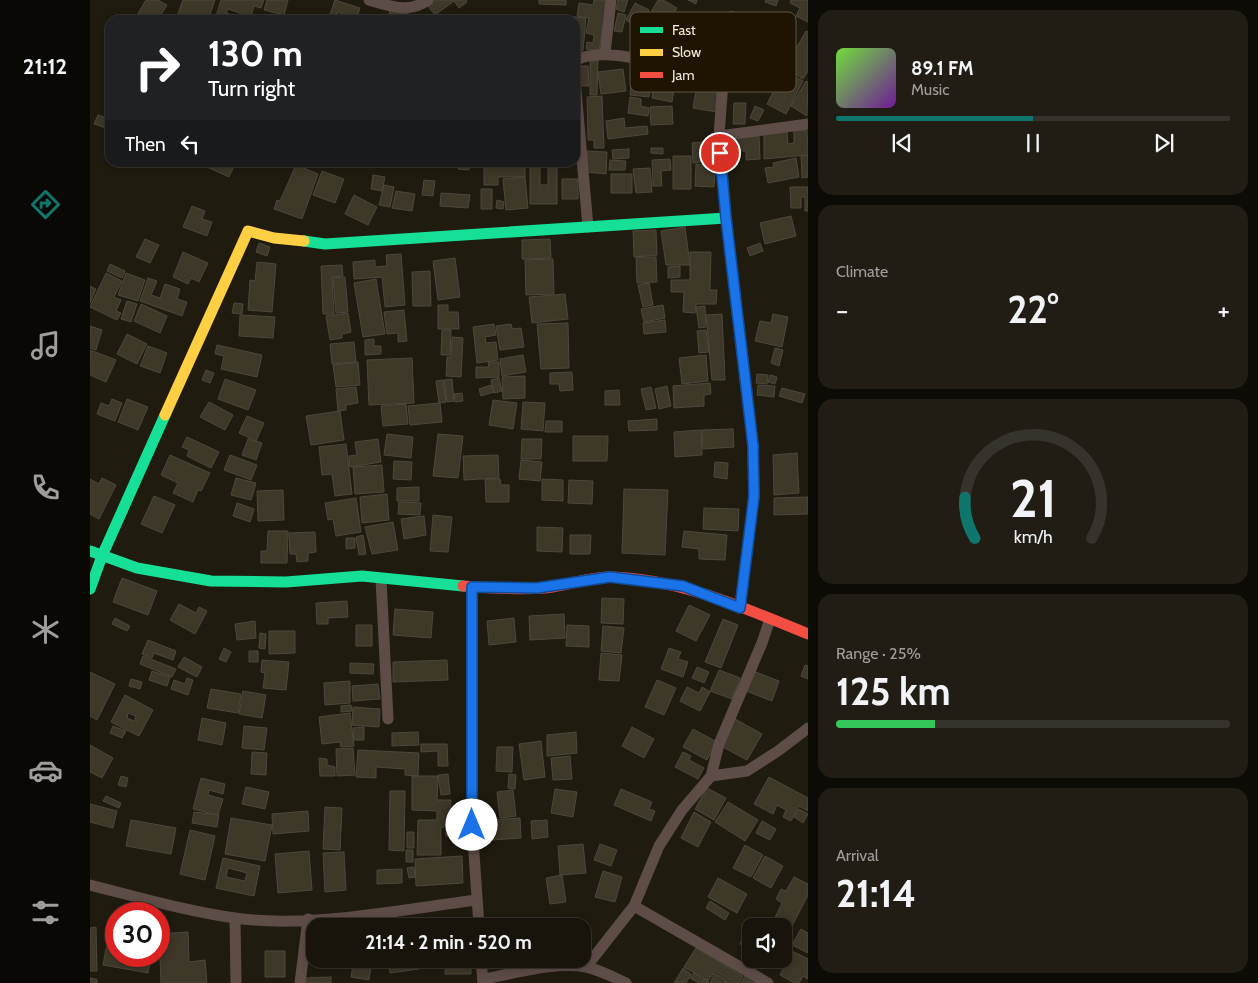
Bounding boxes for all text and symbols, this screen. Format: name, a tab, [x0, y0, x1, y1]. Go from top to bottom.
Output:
legend	[630, 12, 796, 92]
text: Fast	[672, 21, 696, 39]
text: 130 m	[208, 32, 303, 75]
icon: right	[125, 35, 190, 100]
text: Slow	[672, 43, 701, 61]
text: 21:12	[23, 53, 67, 80]
text: 89.1 FM	[911, 57, 974, 80]
text: Jam	[671, 66, 694, 84]
text: Turn right	[208, 75, 295, 102]
text: Music	[911, 80, 949, 99]
icon: previous	[888, 129, 916, 157]
icon: pause	[1019, 129, 1047, 157]
icon: next	[1150, 129, 1178, 157]
icon: left	[176, 130, 204, 158]
pin	[699, 132, 741, 174]
text: Then	[125, 133, 166, 156]
icon: arrive	[706, 139, 734, 167]
icon: directions	[28, 187, 63, 222]
text: Climate	[836, 262, 888, 281]
text: 22°	[1007, 286, 1059, 333]
text: −	[836, 293, 848, 327]
text: +	[1218, 293, 1230, 327]
icon: music	[28, 328, 63, 363]
text: 21	[1010, 467, 1056, 530]
icon: phone	[28, 470, 63, 505]
text: km/h	[1013, 526, 1053, 547]
icon: climate	[28, 612, 63, 647]
text: Range · 25%	[836, 644, 921, 663]
text: 125 km	[836, 668, 951, 715]
icon: car	[28, 753, 63, 788]
position arrow	[445, 798, 497, 850]
text: Arrival	[836, 846, 879, 865]
text: 21:14	[836, 870, 916, 917]
icon: filters	[28, 895, 63, 930]
speed limit sign: 30	[105, 902, 170, 967]
map controls	[742, 918, 792, 968]
button: sound	[742, 918, 792, 968]
text: 21:14 · 2 min · 520 m	[365, 931, 532, 954]

